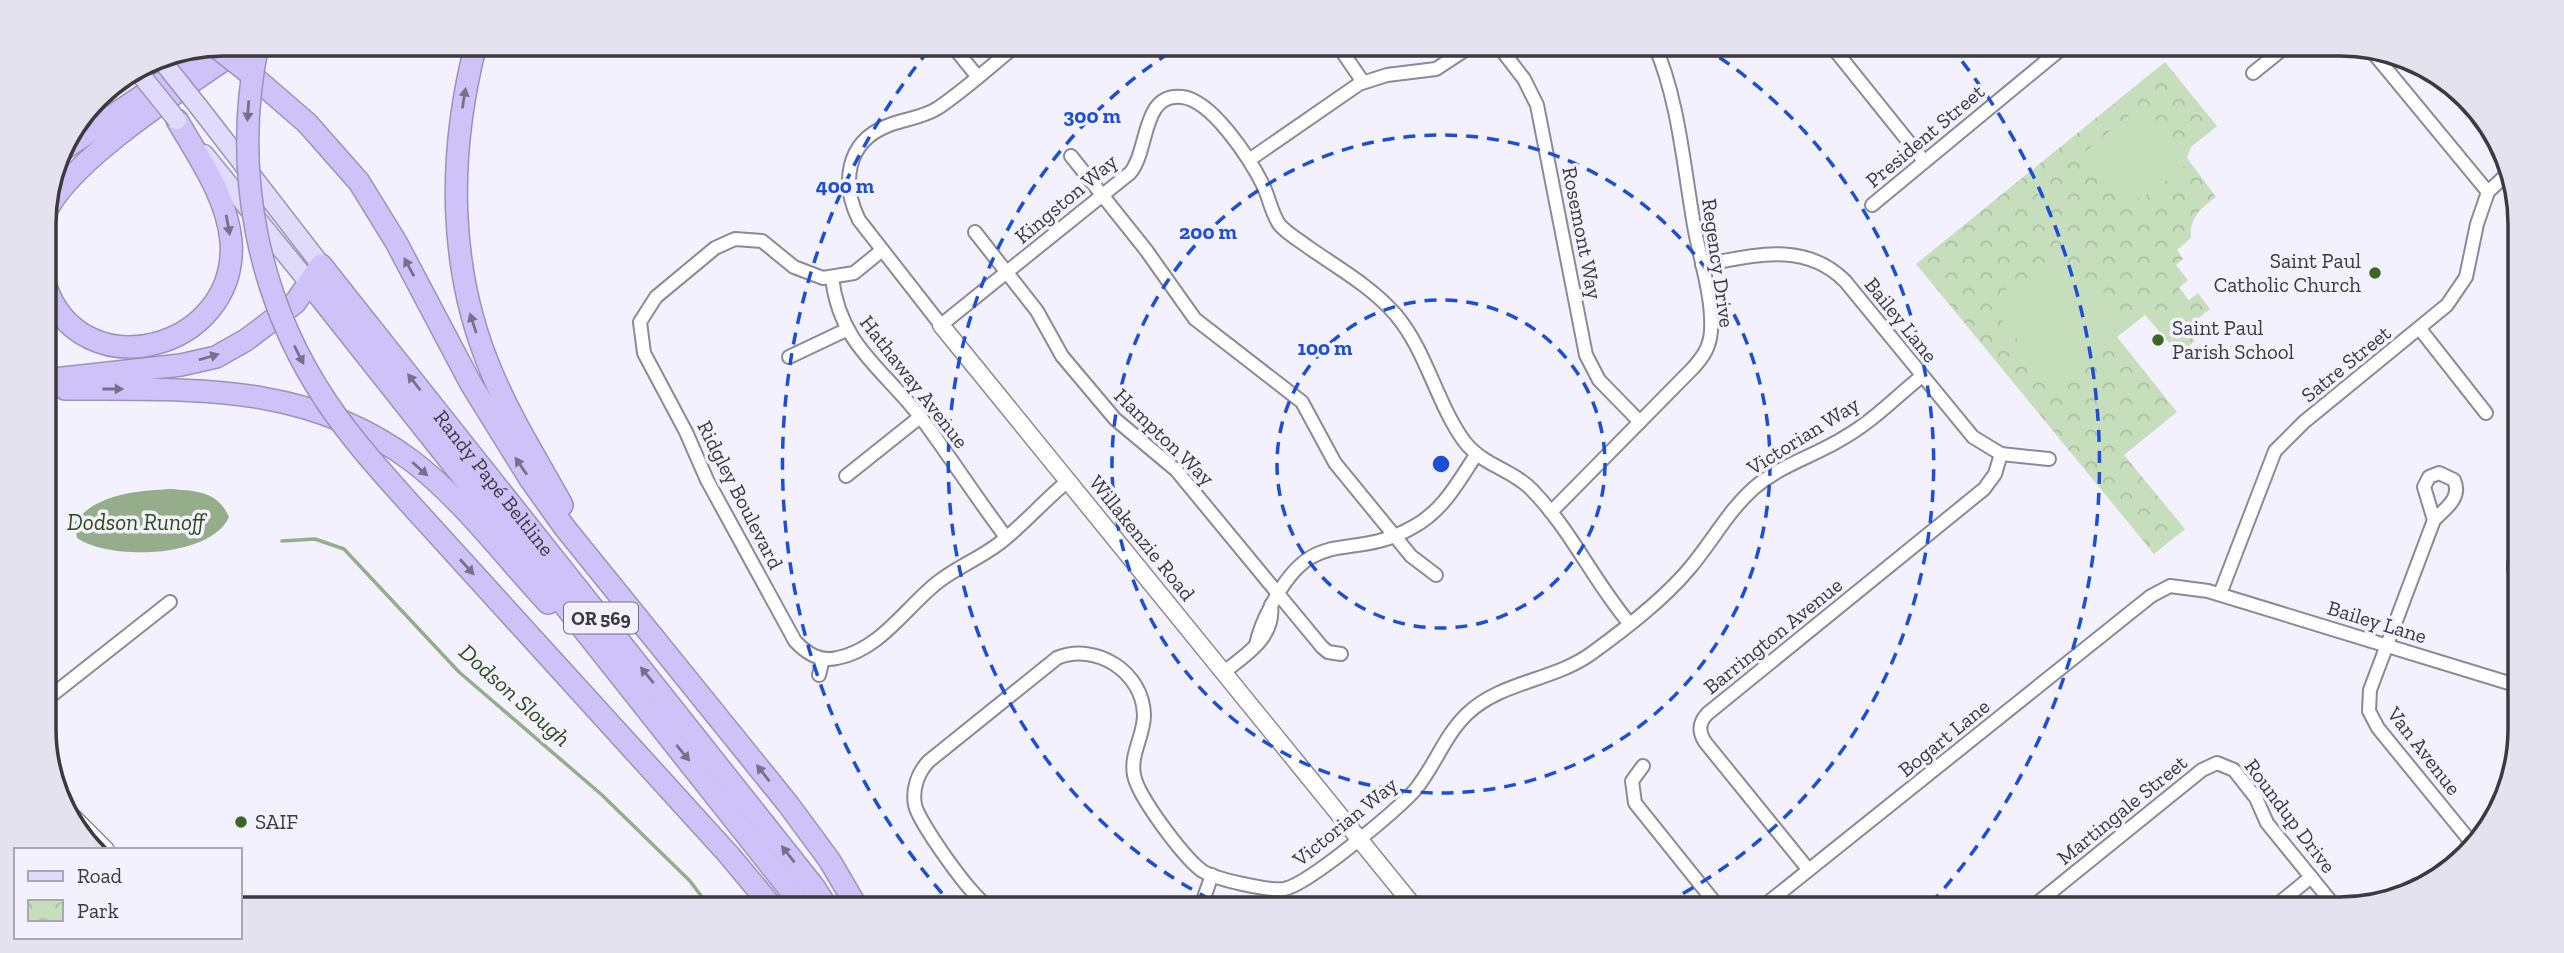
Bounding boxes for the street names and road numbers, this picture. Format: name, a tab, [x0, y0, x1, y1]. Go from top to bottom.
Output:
street label: President Street	[1860, 79, 1989, 192]
street label: Kingston Way	[1009, 148, 1122, 249]
street label: Rosemont Way	[1557, 165, 1608, 302]
street label: Regency Drive	[1697, 197, 1740, 329]
street label: Bailey Lane	[1859, 272, 1943, 367]
street label: Hathaway Avenue	[855, 310, 974, 453]
street label: Satre Street	[2296, 320, 2396, 407]
street label: Hampton Way	[1109, 383, 1220, 491]
street label: Victorian Way	[1741, 391, 1864, 480]
street label: Randy Papé Beltline	[429, 405, 560, 561]
street label: Ridgley Boulevard	[692, 416, 789, 574]
street label: Willakenzie Road	[1084, 470, 1201, 606]
street label: Barrington Avenue	[1698, 572, 1847, 699]
street label: Bailey Lane	[2325, 595, 2430, 648]
road number: OR 569	[564, 603, 638, 634]
street label: Bogart Lane	[1893, 693, 1994, 782]
street label: Van Avenue	[2382, 701, 2467, 800]
street label: Martingale Street	[2052, 749, 2192, 870]
street label: Roundup Drive	[2239, 754, 2341, 878]
street label: Victorian Way	[1287, 772, 1402, 872]

